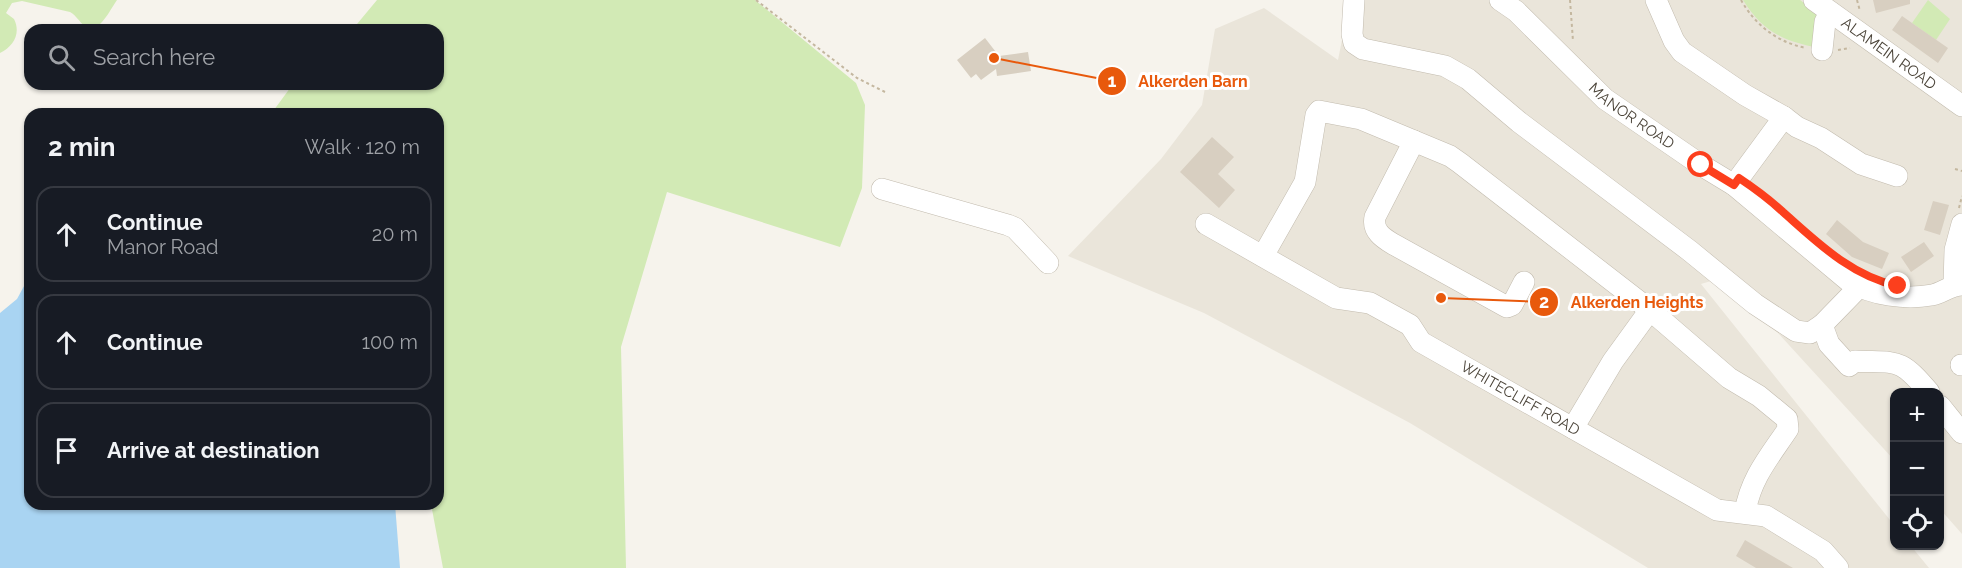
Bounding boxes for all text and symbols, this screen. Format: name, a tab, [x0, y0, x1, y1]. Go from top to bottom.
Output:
street label: ALAMEIN ROAD	[1838, 14, 1940, 94]
search box	[24, 24, 444, 90]
icon: search	[45, 41, 78, 74]
text: Search here	[93, 44, 215, 70]
callout: Alkerden Barn	[1097, 64, 1260, 98]
text: 1	[1108, 70, 1117, 91]
text: Alkerden Barn	[1138, 72, 1248, 91]
street label: MANOR ROAD	[1585, 79, 1678, 153]
text: 2 min	[48, 132, 115, 162]
text: Walk · 120 m	[305, 135, 420, 159]
route start	[1687, 151, 1713, 177]
text: Continue	[107, 209, 203, 235]
icon: ahead	[50, 218, 83, 251]
text: 20 m	[372, 222, 418, 246]
text: Manor Road	[107, 235, 219, 259]
route end	[1884, 272, 1910, 298]
callout: Alkerden Heights	[1529, 285, 1716, 319]
text: 2	[1539, 291, 1549, 312]
text: Alkerden Heights	[1571, 293, 1703, 312]
icon: ahead	[50, 326, 83, 359]
text: Continue	[107, 329, 203, 355]
text: 100 m	[361, 330, 418, 354]
street label: WHITECLIFF ROAD	[1458, 357, 1583, 439]
map controls	[1890, 388, 1944, 550]
button: +	[1890, 388, 1944, 442]
icon: arrive	[50, 434, 83, 467]
text: Arrive at destination	[107, 437, 320, 463]
button: −	[1890, 442, 1944, 496]
button: locate	[1890, 496, 1944, 550]

